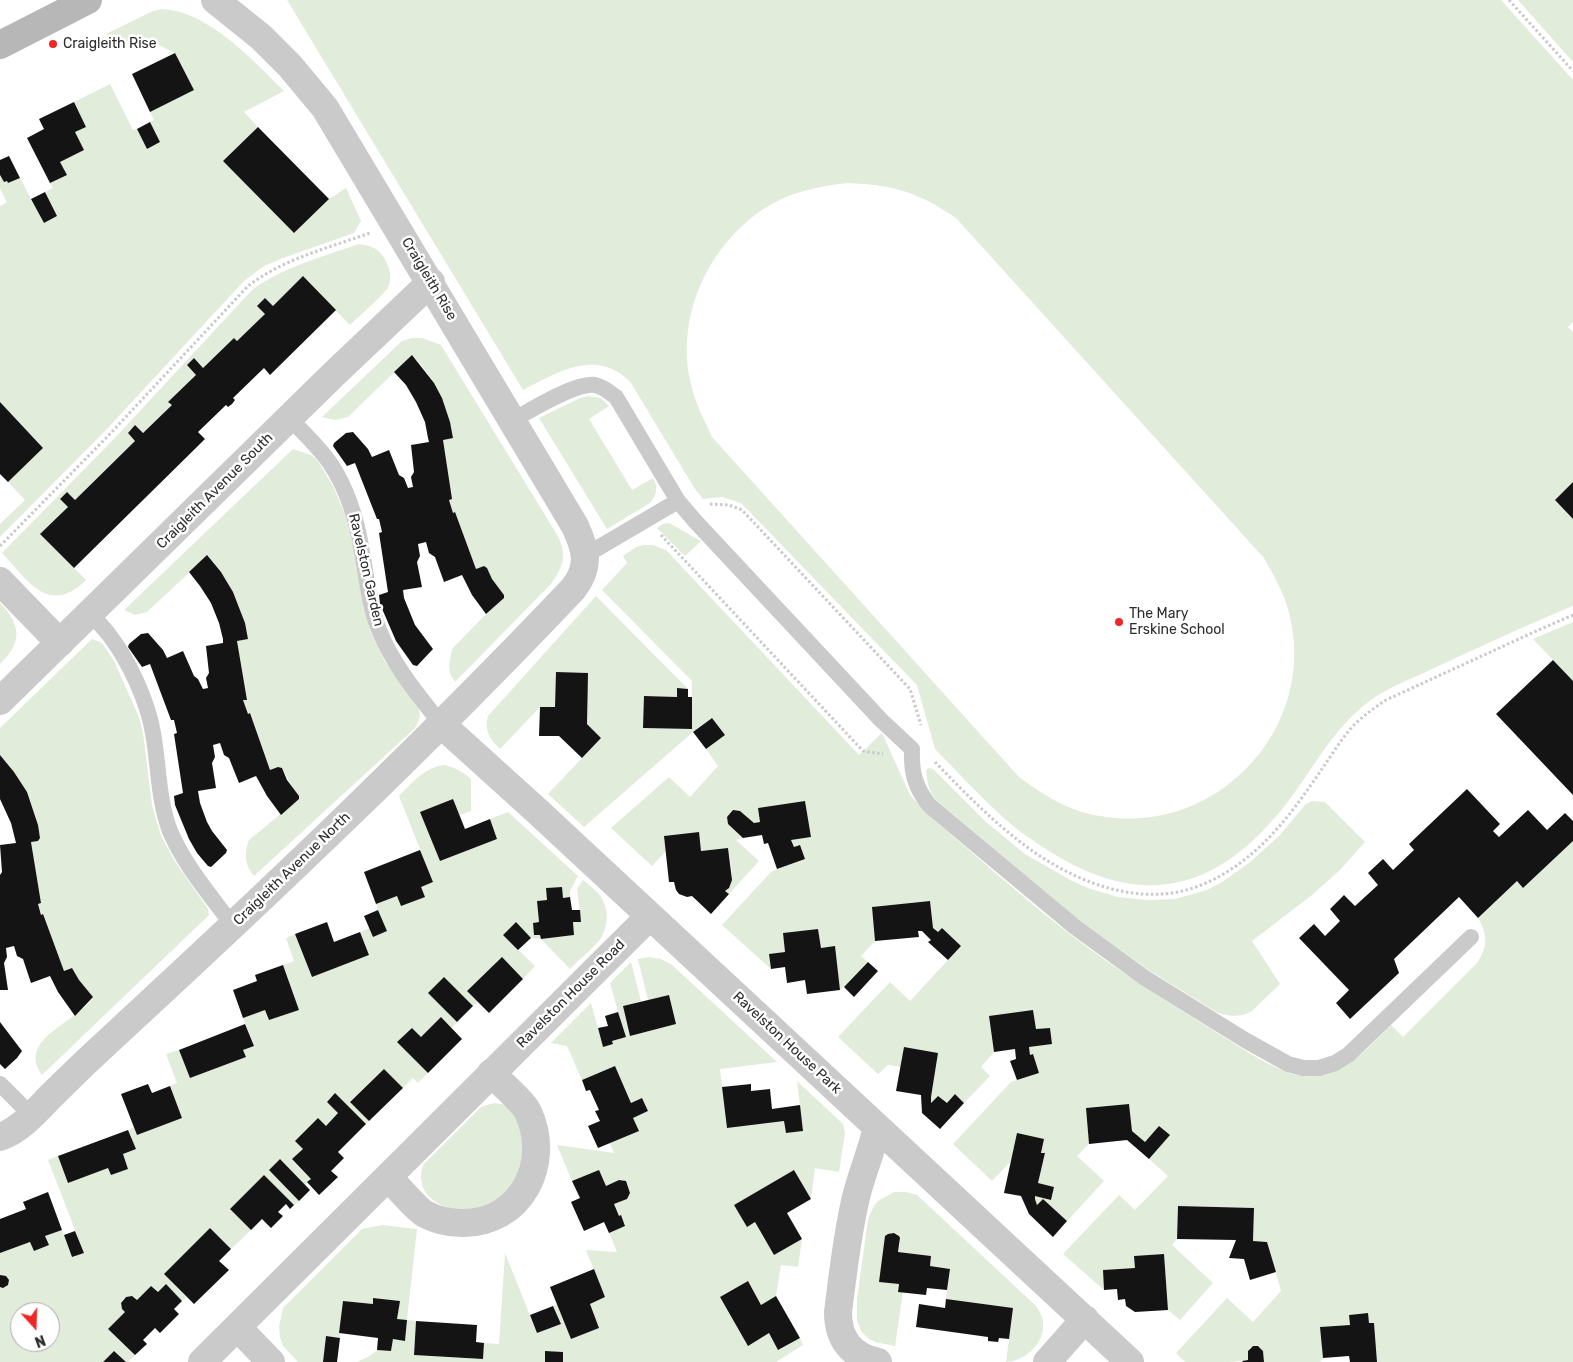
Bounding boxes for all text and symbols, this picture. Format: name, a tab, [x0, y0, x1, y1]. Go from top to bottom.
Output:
place label: Craigleith Rise	[63, 36, 157, 52]
marker: Craigleith Rise	[47, 38, 59, 50]
street label: Craigleith Rise	[398, 235, 460, 323]
street label: Craigleith Avenue South	[153, 429, 277, 553]
street label: Ravelston Garden	[345, 512, 387, 628]
place label: The Mary Erskine School	[1129, 606, 1225, 638]
marker: The Mary Erskine School	[1113, 616, 1125, 628]
street label: Craigleith Avenue North	[230, 809, 354, 929]
street label: Ravelston House Road	[513, 936, 629, 1052]
street label: Ravelston House Park	[729, 988, 845, 1098]
north arrow	[10, 1302, 60, 1352]
text: N	[32, 1331, 48, 1350]

